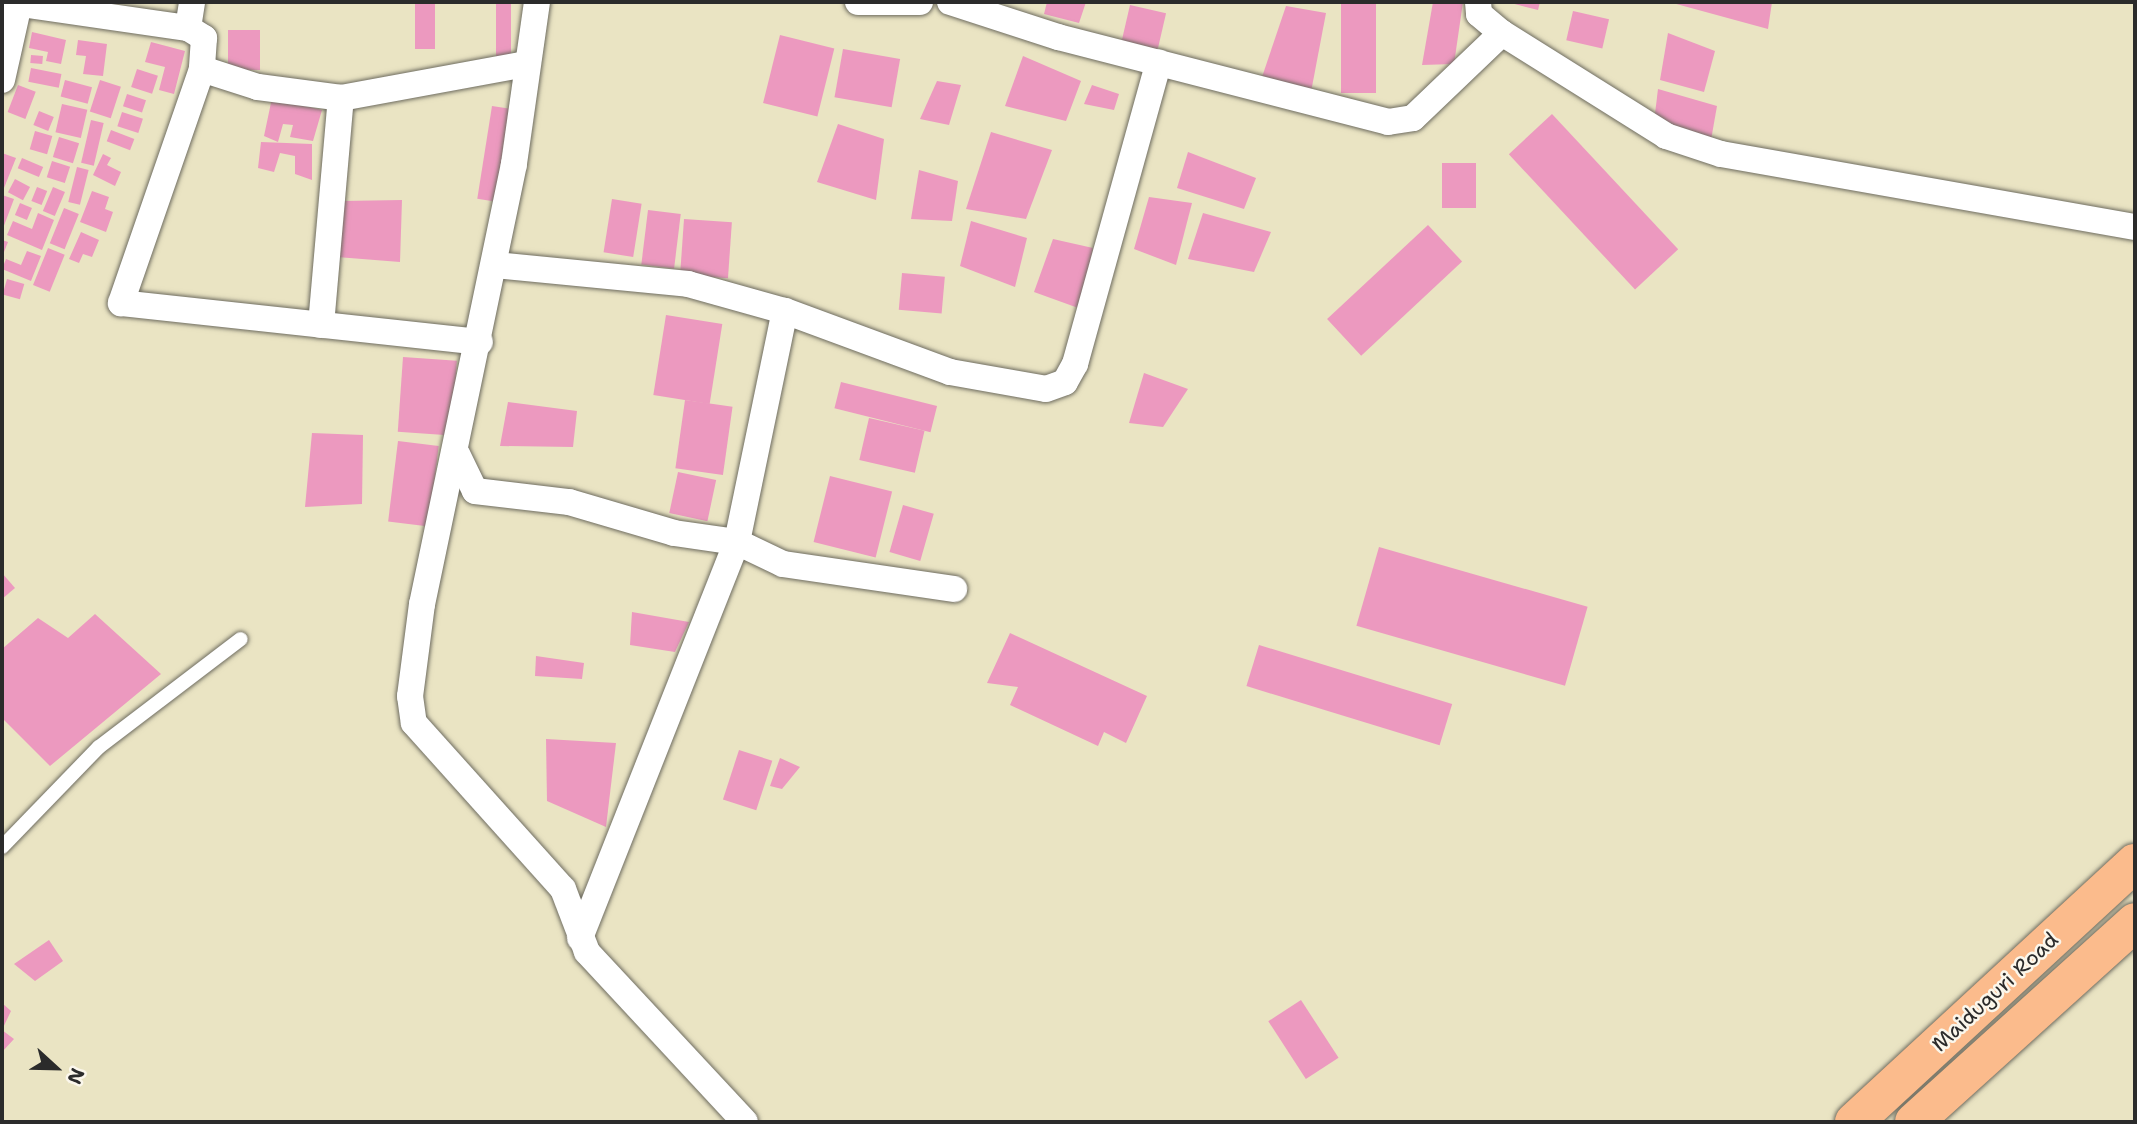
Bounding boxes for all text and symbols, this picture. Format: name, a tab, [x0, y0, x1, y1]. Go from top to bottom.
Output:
street label: Maiduguri Road	[1927, 927, 2063, 1057]
north arrow	[21, 1033, 91, 1103]
text: N	[62, 1064, 90, 1088]

